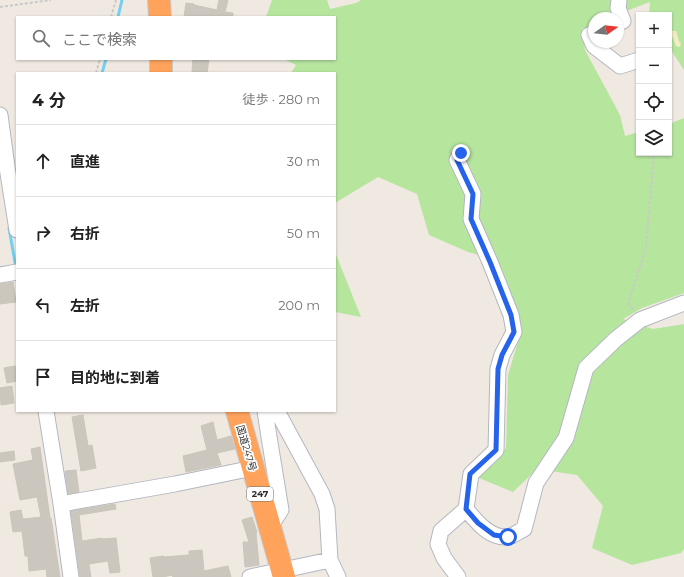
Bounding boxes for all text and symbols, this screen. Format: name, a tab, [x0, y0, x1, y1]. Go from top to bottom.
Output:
north arrow	[588, 12, 624, 48]
map controls	[636, 12, 672, 156]
button: +	[636, 12, 672, 48]
search box	[16, 16, 336, 60]
icon: search	[30, 27, 52, 49]
text: ここで検索	[62, 30, 137, 49]
button: −	[636, 48, 672, 84]
button: locate	[636, 84, 672, 120]
text: 4 分	[32, 90, 66, 110]
text: 徒歩 · 280 m	[242, 91, 320, 107]
button: layers	[636, 120, 672, 156]
route end	[452, 144, 470, 162]
icon: ahead	[32, 150, 54, 172]
text: 直進	[70, 152, 100, 171]
text: 30 m	[287, 153, 320, 169]
icon: right	[32, 222, 54, 244]
text: 右折	[70, 224, 100, 243]
text: 50 m	[287, 225, 320, 241]
icon: left	[32, 294, 54, 316]
text: 左折	[70, 296, 100, 315]
text: 200 m	[278, 297, 320, 313]
icon: arrive	[32, 366, 54, 388]
text: 目的地に到着	[70, 368, 160, 387]
street label: 国道247号	[234, 424, 259, 473]
road number: 247	[247, 487, 273, 501]
route start	[499, 528, 517, 546]

